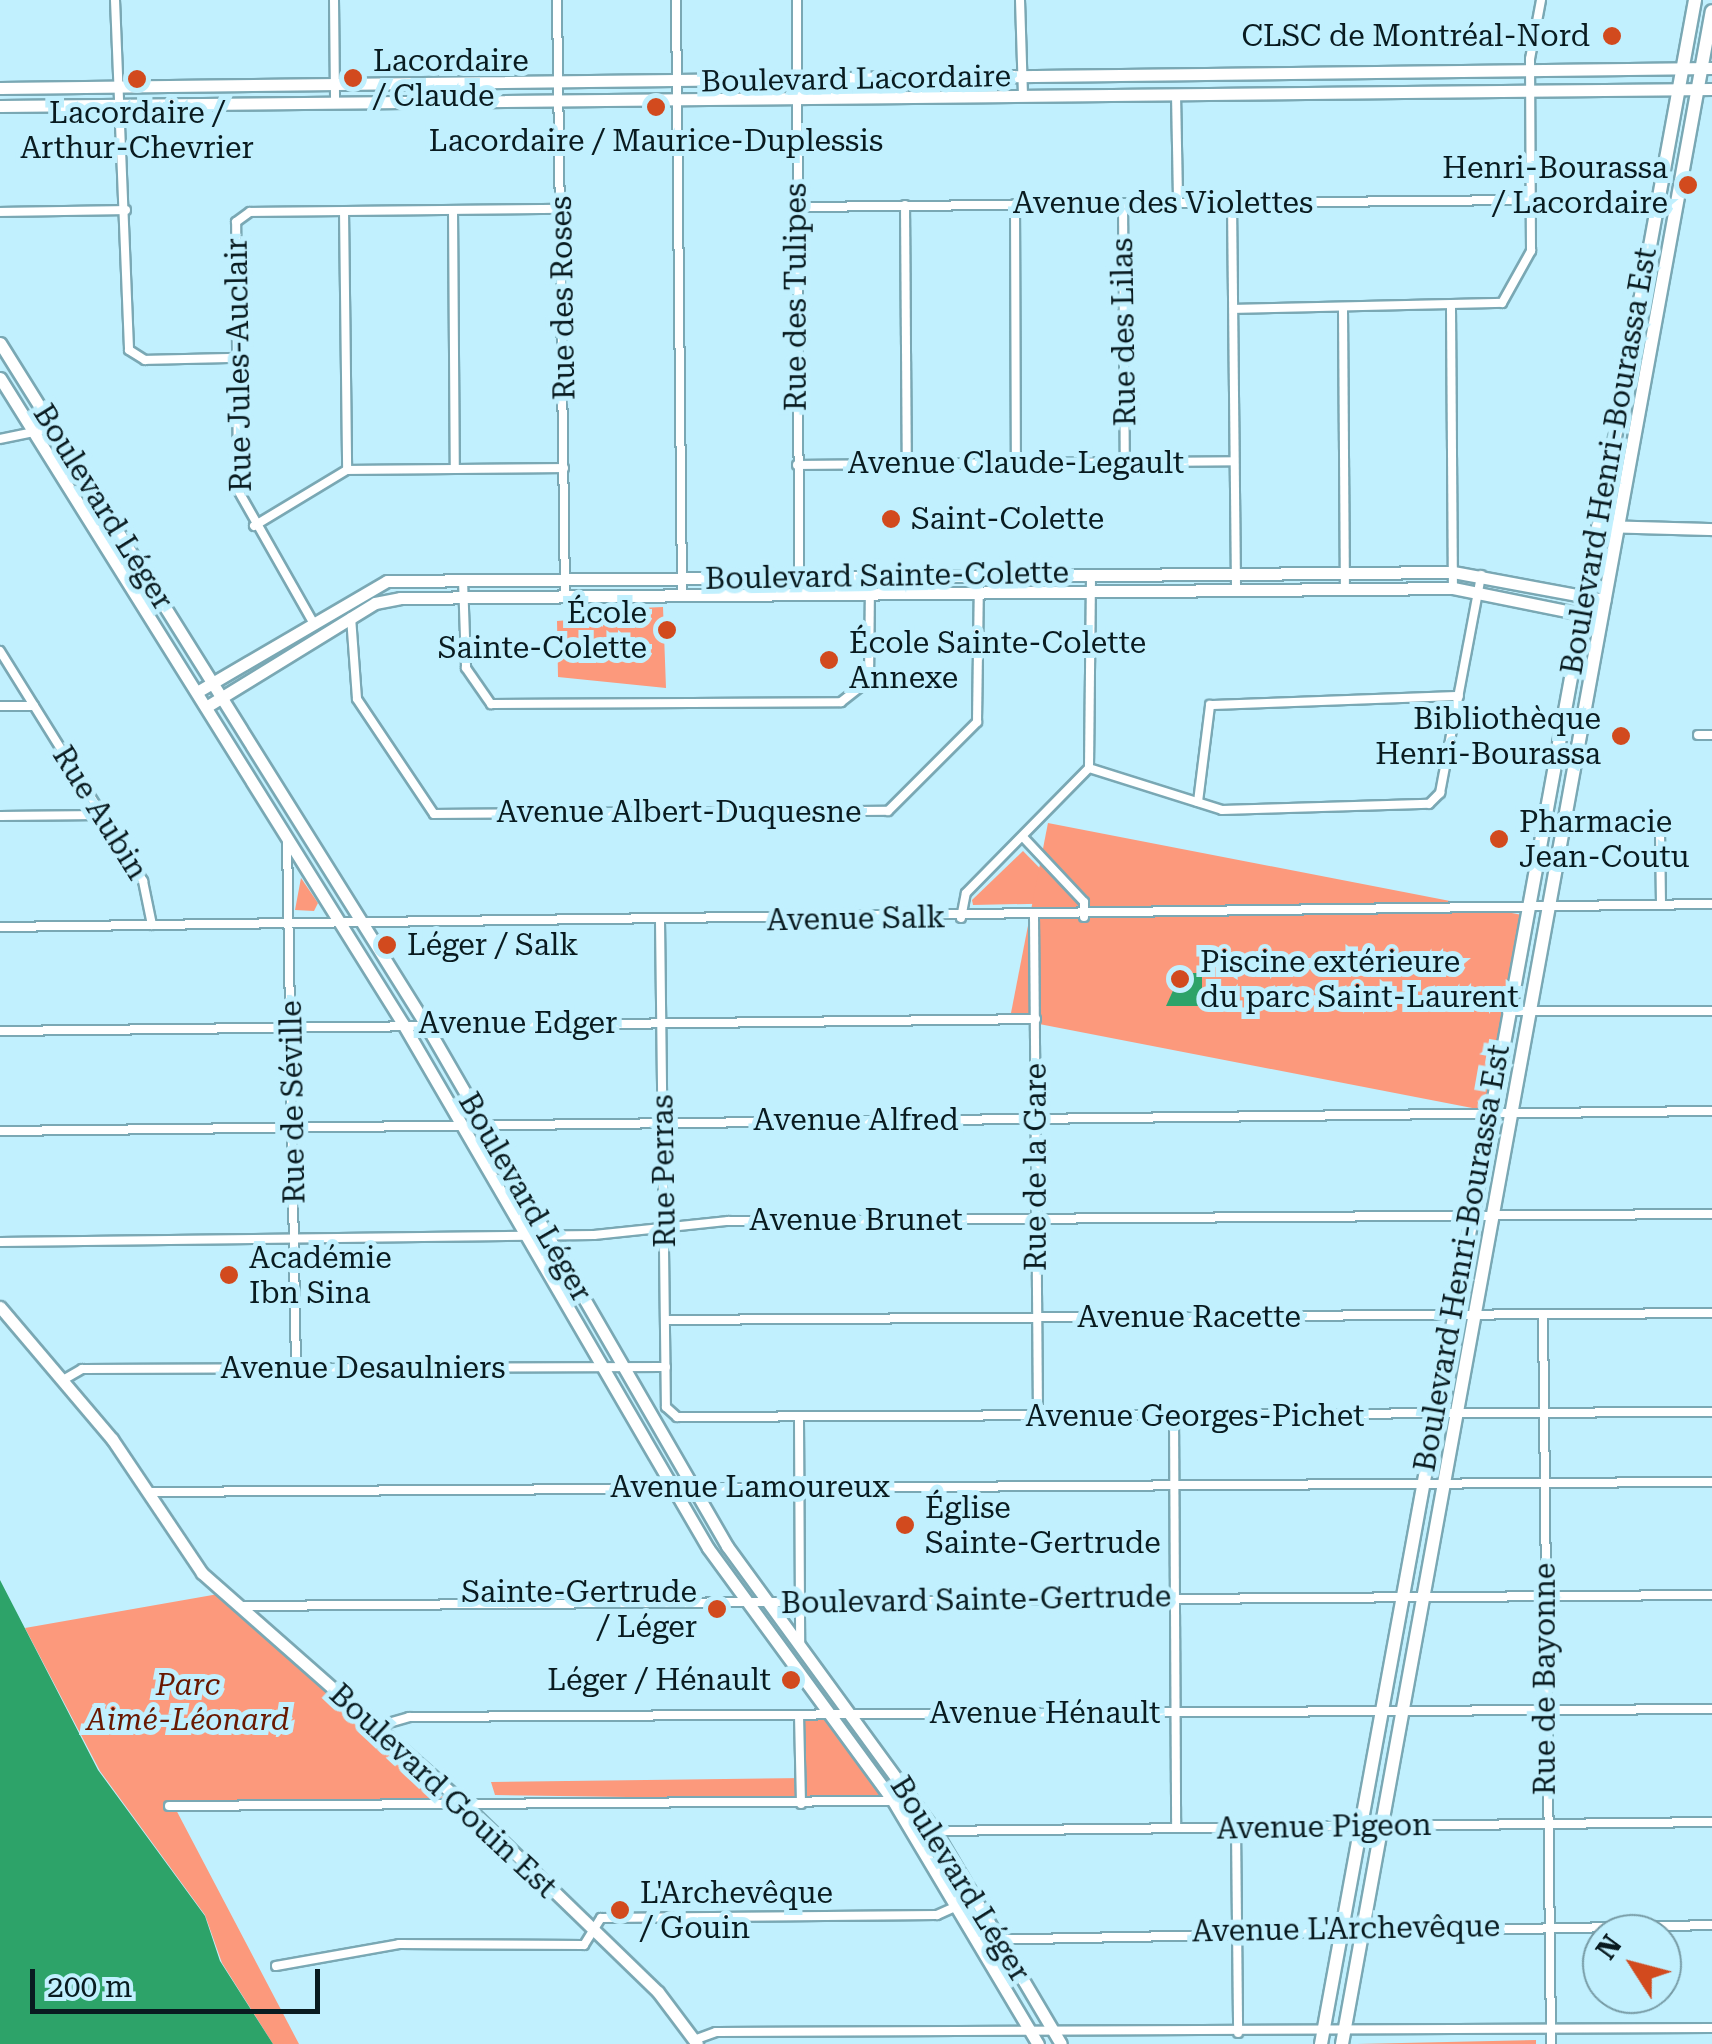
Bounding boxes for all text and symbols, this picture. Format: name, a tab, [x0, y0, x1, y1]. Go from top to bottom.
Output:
place label: CLSC de Montréal-Nord	[1241, 18, 1590, 54]
marker: CLSC de Montréal-Nord	[1599, 23, 1625, 49]
place label: Lacordaire / Claude	[373, 43, 529, 114]
street label: Boulevard Lacordaire	[701, 58, 1011, 100]
marker: Lacordaire / Claude	[342, 67, 364, 89]
marker: Lacordaire / Arthur-Chevrier	[126, 68, 148, 90]
place label: Lacordaire / Arthur-Chevrier	[20, 95, 254, 166]
marker: Lacordaire / Maurice-Duplessis	[645, 96, 667, 118]
place label: Lacordaire / Maurice-Duplessis	[429, 123, 883, 159]
place label: Henri-Bourassa / Lacordaire	[1442, 150, 1668, 220]
marker: Henri-Bourassa / Lacordaire	[1677, 174, 1699, 196]
street label: Rue des Tulipes	[778, 183, 814, 411]
street label: Avenue des Violettes	[1013, 185, 1313, 221]
street label: Rue des Roses	[543, 196, 583, 400]
street label: Rue des Lilas	[1104, 237, 1144, 427]
street label: Rue Jules-Auclair	[219, 238, 259, 492]
street label: Boulevard Henri-Bourassa Est	[1554, 245, 1664, 677]
street label: Boulevard Léger	[26, 398, 180, 616]
street label: Avenue Claude-Legault	[848, 445, 1184, 481]
place label: Saint-Colette	[911, 501, 1104, 537]
marker: Saint-Colette	[880, 508, 902, 530]
street label: Boulevard Sainte-Colette	[705, 555, 1069, 597]
place label: École Sainte-Colette	[438, 595, 647, 666]
marker: École Sainte-Colette	[656, 619, 678, 641]
place label: École Sainte-Colette Annexe	[849, 625, 1146, 696]
marker: École Sainte-Colette Annexe	[818, 649, 840, 671]
place label: Bibliothèque Henri-Bourassa	[1375, 701, 1601, 772]
marker: Bibliothèque Henri-Bourassa	[1610, 725, 1632, 747]
street label: Rue Aubin	[45, 740, 155, 886]
street label: Avenue Albert-Duquesne	[496, 794, 862, 830]
place label: Pharmacie Jean-Coutu	[1519, 804, 1689, 874]
marker: Pharmacie Jean-Coutu	[1488, 828, 1510, 850]
street label: Avenue Salk	[766, 899, 946, 939]
place label: Léger / Salk	[407, 927, 578, 963]
marker: Léger / Salk	[376, 934, 398, 956]
place label: Piscine extérieure du parc Saint-Laurent	[1200, 944, 1519, 1014]
marker: Piscine extérieure du parc Saint-Laurent	[1169, 968, 1191, 990]
street label: Rue de Séville	[273, 1000, 313, 1204]
street label: Avenue Edger	[419, 1005, 617, 1041]
street label: Boulevard Henri-Bourassa Est	[1407, 1042, 1517, 1474]
street label: Rue de la Gare	[1018, 1063, 1054, 1271]
street label: Boulevard Léger	[451, 1086, 599, 1308]
street label: Rue Perras	[645, 1094, 683, 1248]
street label: Avenue Alfred	[753, 1102, 959, 1138]
street label: Avenue Brunet	[749, 1202, 963, 1238]
place label: Académie Ibn Sina	[249, 1240, 392, 1310]
marker: Académie Ibn Sina	[218, 1264, 240, 1286]
street label: Avenue Racette	[1077, 1299, 1301, 1335]
street label: Avenue Desaulniers	[220, 1350, 506, 1386]
street label: Avenue Georges-Pichet	[1026, 1398, 1364, 1434]
street label: Avenue Lamoureux	[610, 1469, 890, 1505]
place label: Église Sainte-Gertrude	[925, 1490, 1161, 1560]
marker: Église Sainte-Gertrude	[894, 1514, 916, 1536]
street label: Rue de Bayonne	[1527, 1563, 1563, 1795]
place label: Sainte-Gertrude / Léger	[461, 1574, 697, 1644]
street label: Boulevard Sainte-Gertrude	[781, 1579, 1171, 1621]
marker: Sainte-Gertrude / Léger	[706, 1598, 728, 1620]
place label: Léger / Hénault	[547, 1662, 771, 1698]
park label: Parc Aimé-Léonard	[87, 1667, 289, 1738]
marker: Léger / Hénault	[780, 1669, 802, 1691]
street label: Boulevard Gouin Est	[322, 1676, 564, 1906]
street label: Avenue Hénault	[930, 1695, 1160, 1731]
street label: Boulevard Léger	[883, 1770, 1037, 1988]
street label: Avenue Pigeon	[1216, 1807, 1432, 1847]
place label: L'Archevêque / Gouin	[640, 1875, 833, 1946]
marker: L'Archevêque / Gouin	[609, 1899, 631, 1921]
street label: Avenue L'Archevêque	[1192, 1908, 1500, 1950]
north arrow	[1582, 1914, 1682, 2014]
text: N	[1589, 1929, 1629, 1966]
scale bar	[35, 1949, 325, 2011]
text: 200 m	[47, 1969, 132, 2004]

